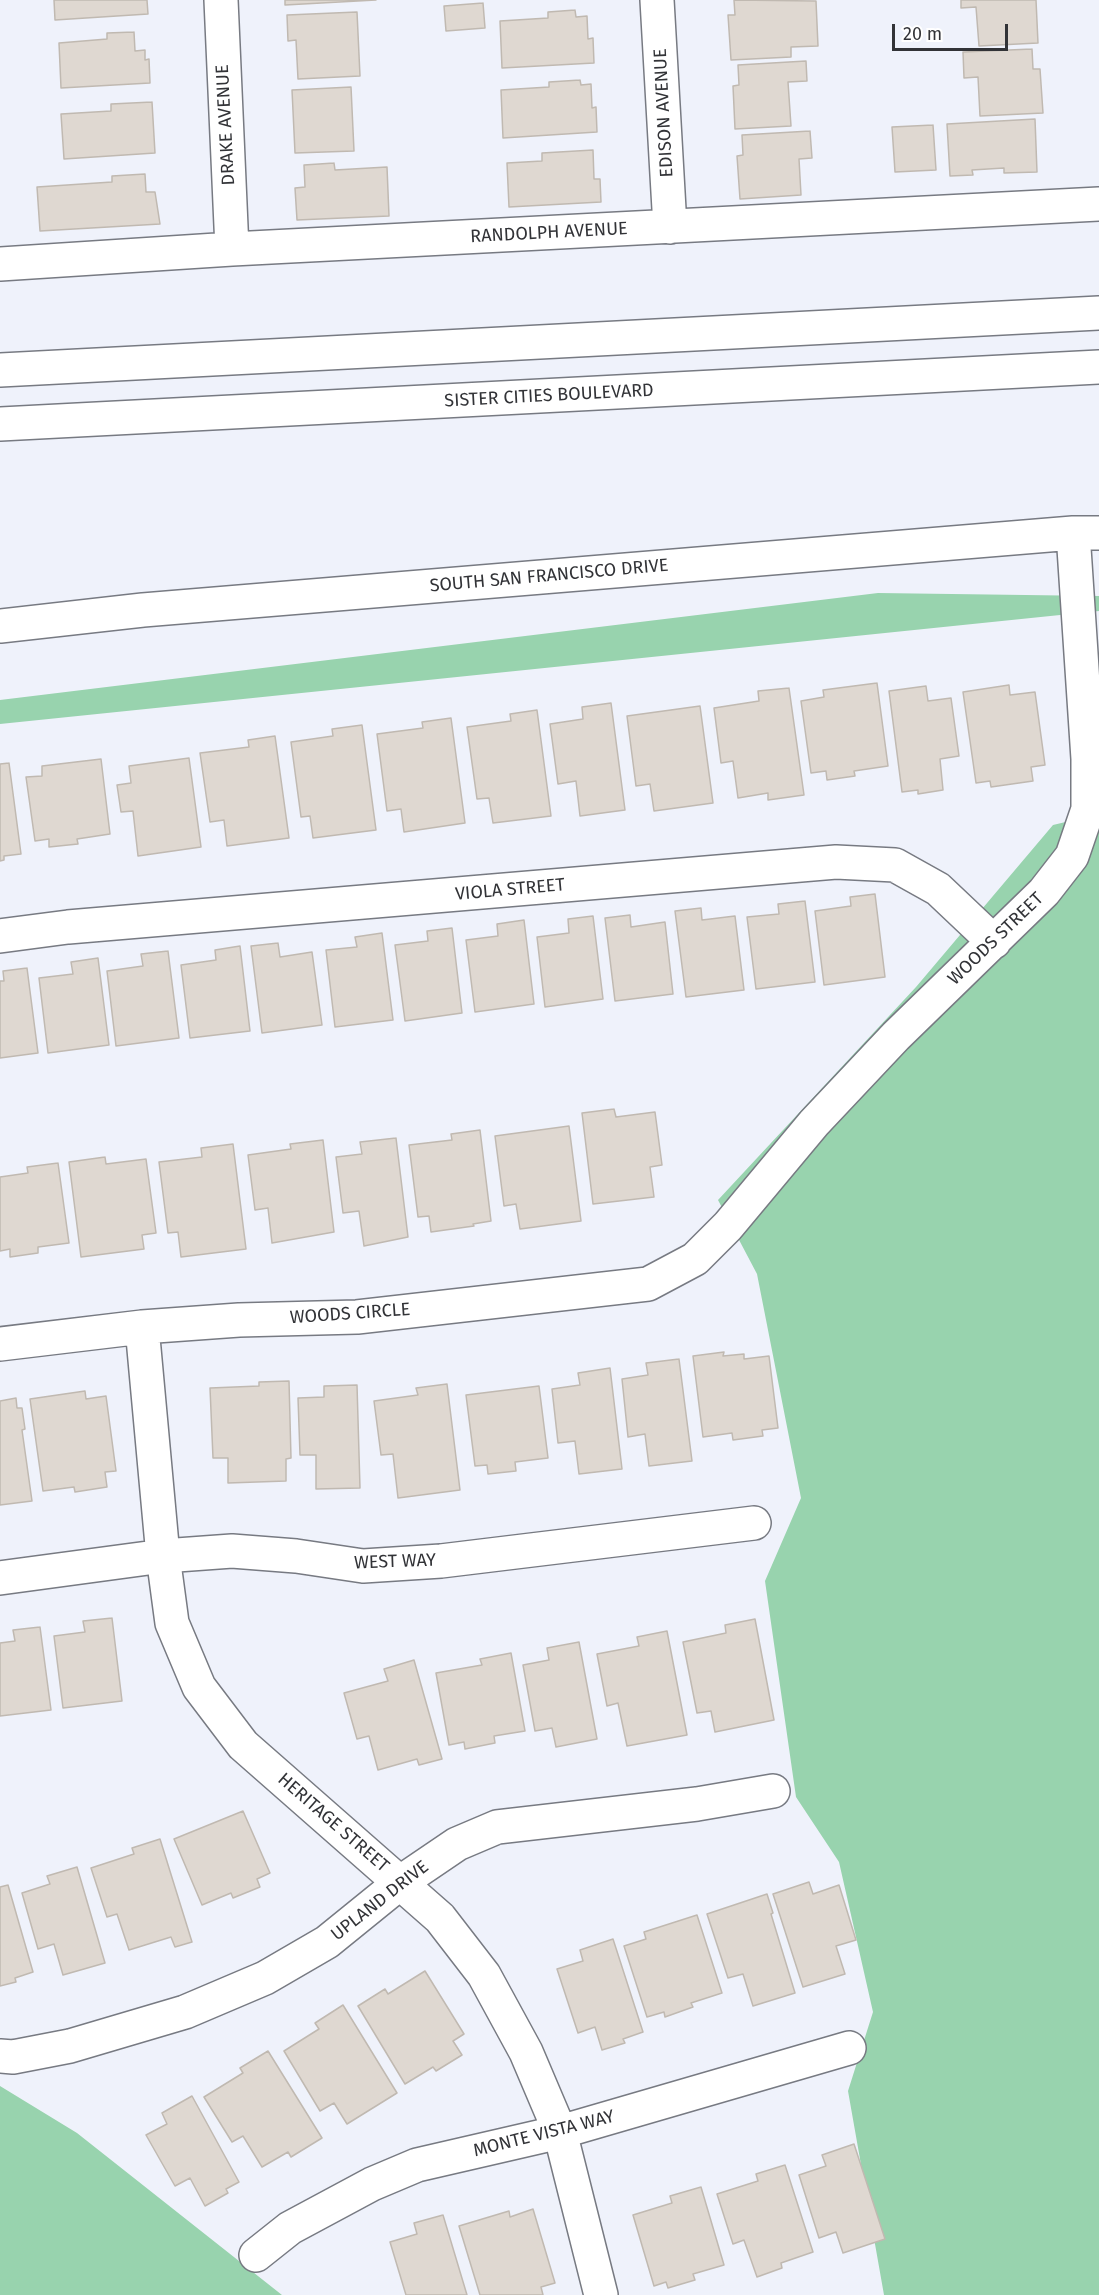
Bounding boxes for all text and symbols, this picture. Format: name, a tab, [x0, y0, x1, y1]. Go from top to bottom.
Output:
scale bar	[895, 12, 1010, 50]
text: 20 m	[903, 23, 942, 45]
street label: EDISON AVENUE	[650, 48, 678, 178]
street label: DRAKE AVENUE	[212, 64, 240, 186]
street label: RANDOLPH AVENUE	[470, 218, 628, 248]
street label: SISTER CITIES BOULEVARD	[444, 380, 654, 412]
street label: SOUTH SAN FRANCISCO DRIVE	[429, 555, 669, 597]
street label: VIOLA STREET	[454, 874, 566, 906]
street label: WOODS STREET	[944, 888, 1048, 990]
street label: WOODS CIRCLE	[289, 1299, 411, 1329]
street label: WEST WAY	[354, 1550, 436, 1574]
street label: HERITAGE STREET	[273, 1769, 393, 1877]
street label: UPLAND DRIVE	[327, 1856, 433, 1946]
street label: MONTE VISTA WAY	[471, 2106, 617, 2162]

